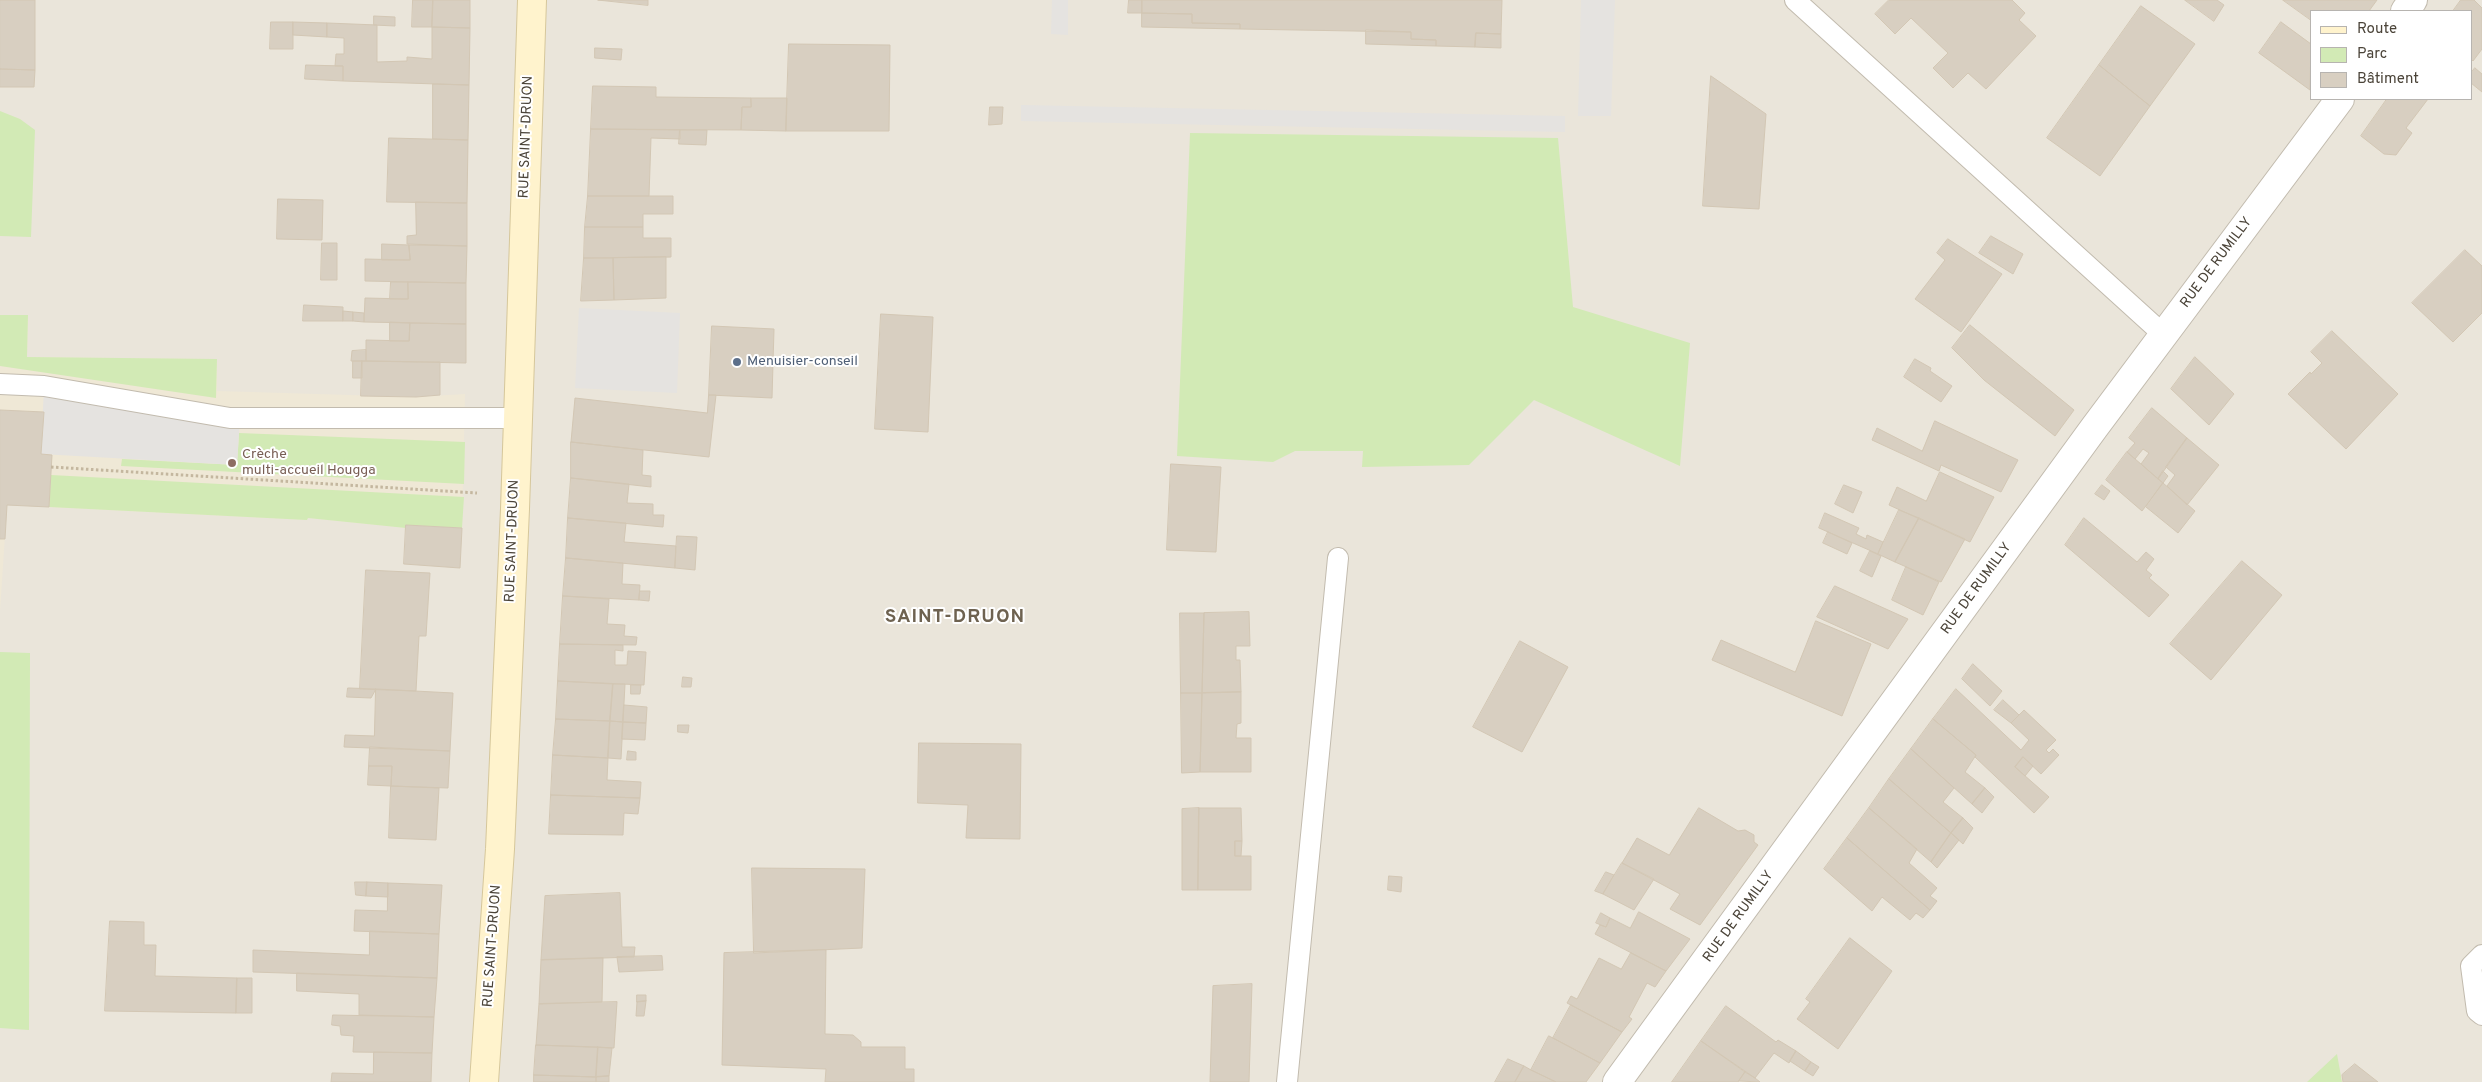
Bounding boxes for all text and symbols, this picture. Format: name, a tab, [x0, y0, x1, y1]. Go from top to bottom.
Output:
legend	[2310, 10, 2472, 100]
text: Route	[2357, 20, 2397, 39]
text: Parc	[2357, 45, 2387, 64]
text: Bâtiment	[2357, 70, 2419, 89]
street label: RUE SAINT-DRUON	[516, 75, 538, 199]
street label: RUE DE RUMILLY	[2178, 214, 2256, 312]
place label: Menuisier-conseil	[747, 354, 858, 370]
marker: Menuisier-conseil	[731, 356, 743, 368]
place label: Crèche multi-accueil Hougga	[242, 447, 376, 480]
marker: Crèche multi-accueil Hougga	[226, 457, 238, 469]
street label: RUE SAINT-DRUON	[502, 479, 524, 603]
street label: RUE DE RUMILLY	[1938, 540, 2016, 638]
district label: SAINT-DRUON	[883, 607, 1027, 629]
street label: RUE DE RUMILLY	[1700, 868, 1778, 966]
street label: RUE SAINT-DRUON	[480, 884, 506, 1008]

